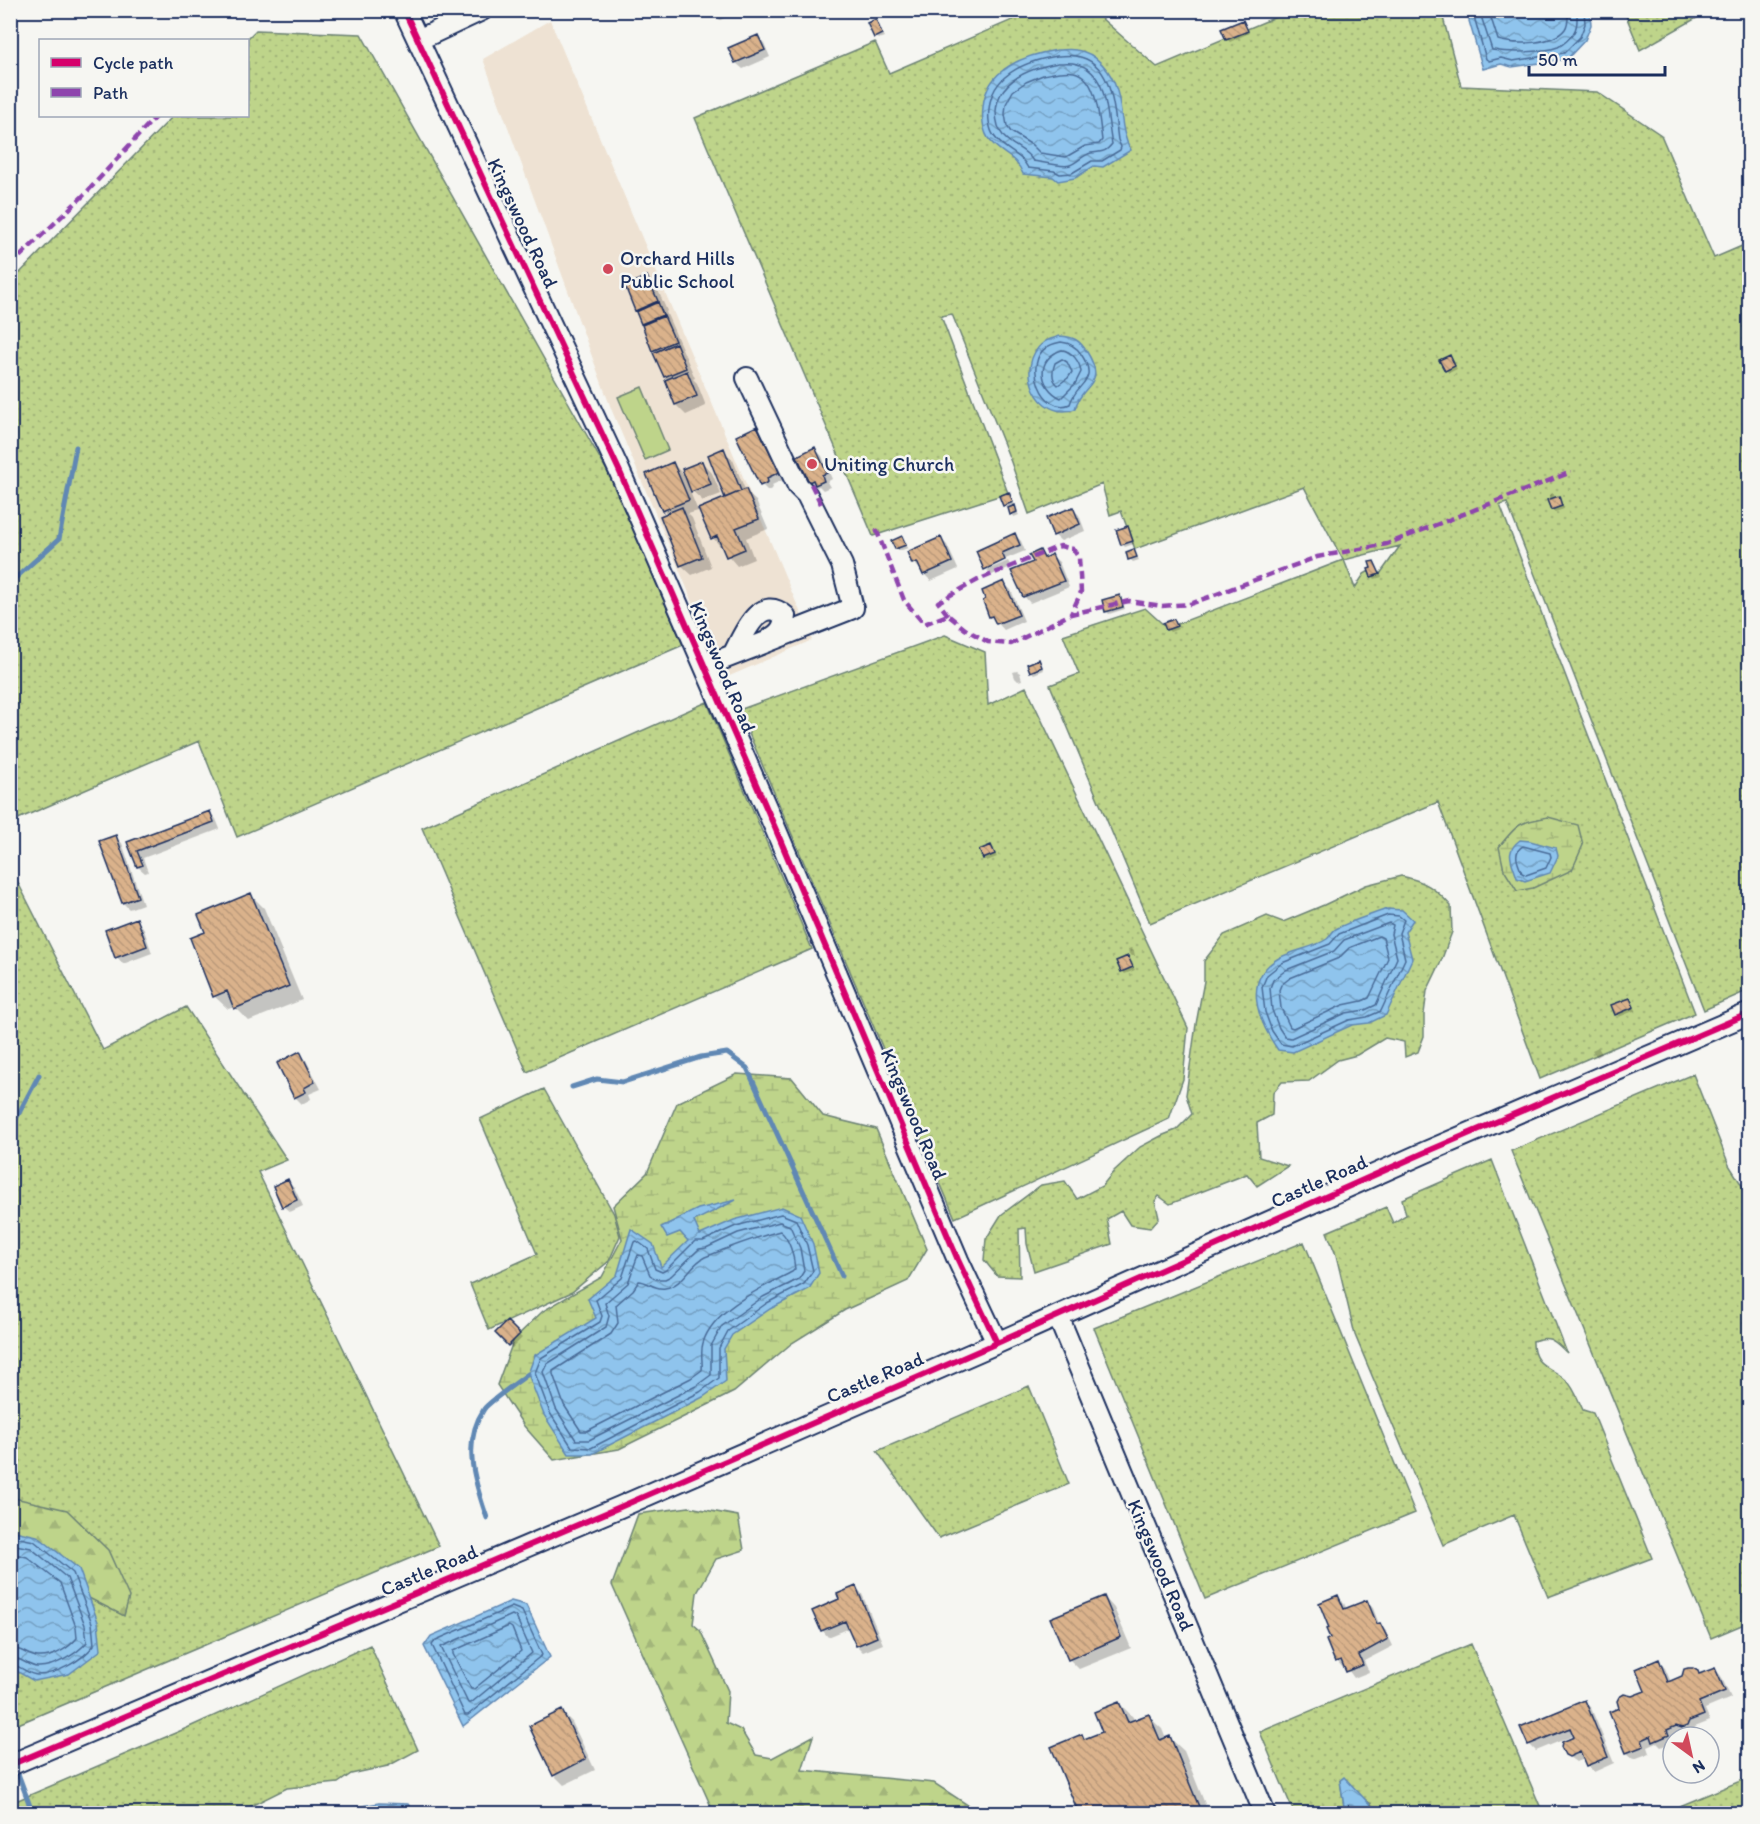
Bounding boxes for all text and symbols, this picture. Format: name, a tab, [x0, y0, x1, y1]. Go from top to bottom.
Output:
legend	[39, 39, 249, 117]
scale bar	[1529, 39, 1666, 77]
text: 50 m	[1538, 49, 1578, 71]
text: Cycle path	[93, 52, 174, 74]
text: Path	[93, 82, 128, 104]
street label: Kingswood Road	[482, 154, 564, 292]
place label: Orchard Hills Public School	[620, 246, 735, 293]
marker: Orchard Hills Public School	[601, 262, 615, 276]
place label: Uniting Church	[824, 452, 954, 476]
marker: Uniting Church	[805, 457, 819, 471]
street label: Kingswood Road	[685, 598, 762, 736]
street label: Kingswood Road	[876, 1045, 953, 1183]
street label: Castle Road	[1267, 1149, 1371, 1213]
street label: Castle Road	[823, 1346, 927, 1408]
street label: Kingswood Road	[1123, 1496, 1200, 1634]
street label: Castle Road	[377, 1539, 481, 1601]
north arrow	[1661, 1725, 1721, 1785]
text: N	[1689, 1756, 1709, 1778]

